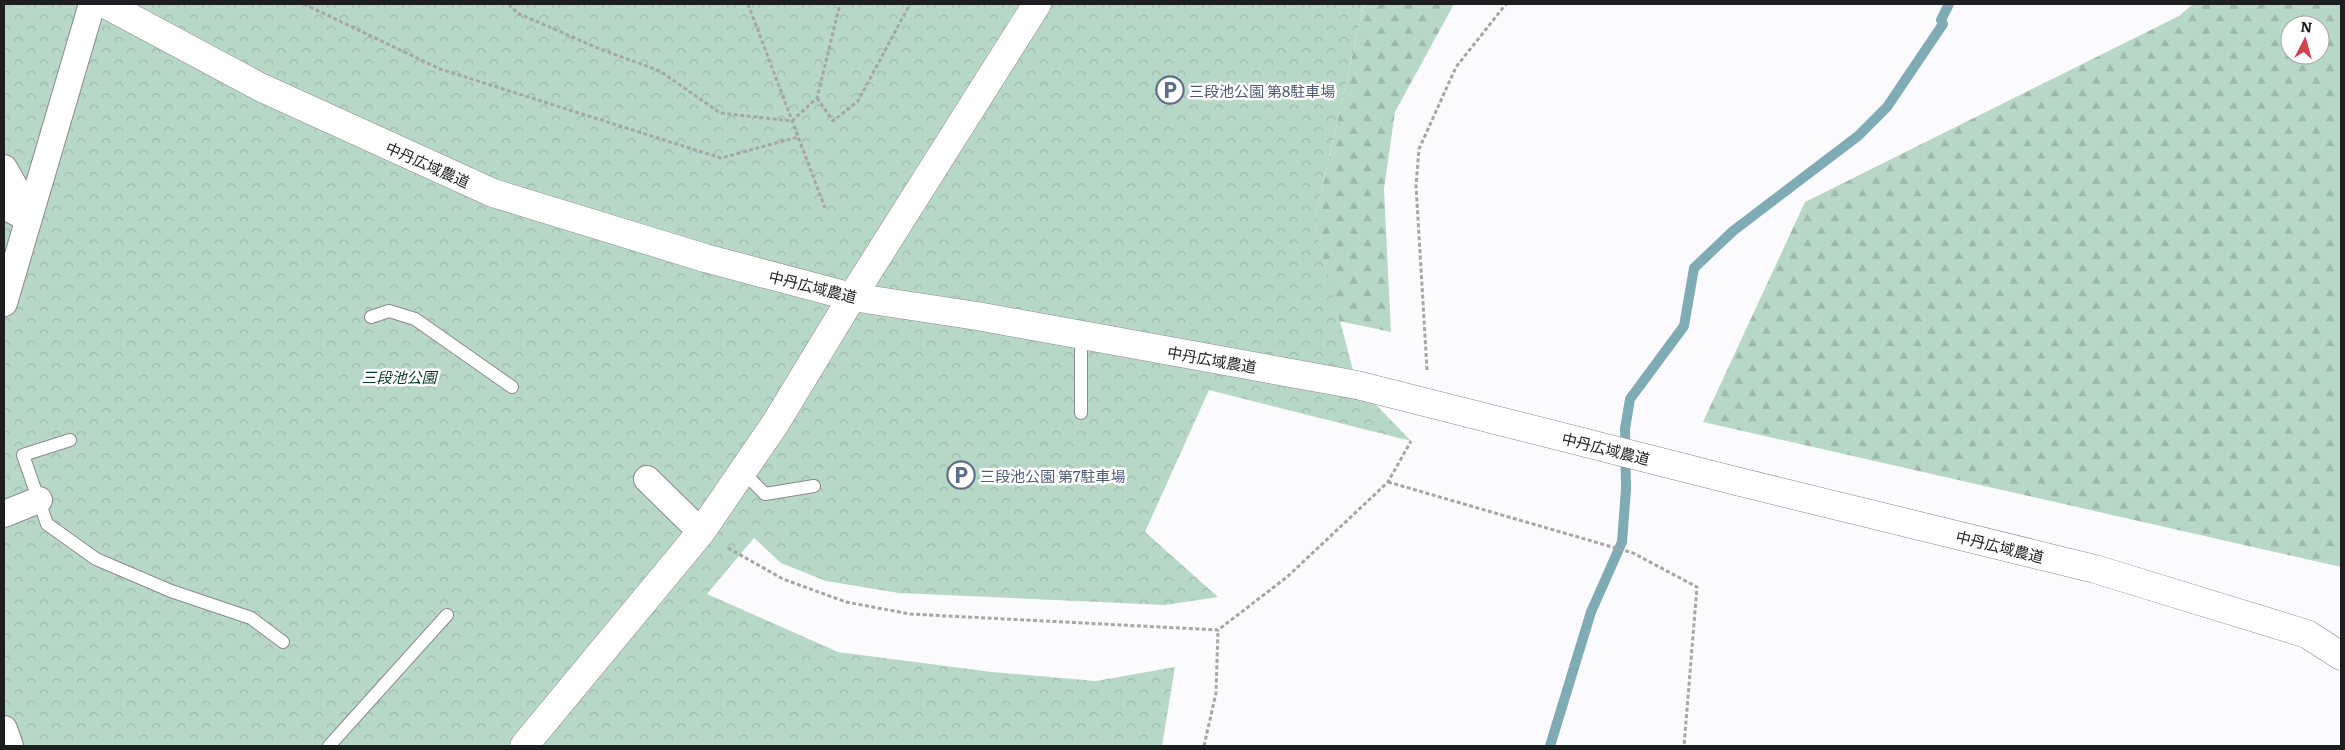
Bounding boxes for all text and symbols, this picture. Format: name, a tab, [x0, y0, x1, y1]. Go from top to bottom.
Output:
north arrow	[2280, 15, 2330, 65]
text: N	[2300, 16, 2314, 37]
parking icon: 三段池公園 第8駐車場	[1155, 75, 1185, 105]
place label: 三段池公園 第8駐車場	[1189, 79, 1335, 102]
street label: 中丹広域農道	[382, 135, 474, 193]
street label: 中丹広域農道	[767, 264, 859, 308]
street label: 中丹広域農道	[1166, 340, 1258, 378]
park label: 三段池公園	[361, 365, 438, 388]
street label: 中丹広域農道	[1560, 426, 1652, 470]
parking icon: 三段池公園 第7駐車場	[946, 460, 976, 490]
place label: 三段池公園 第7駐車場	[980, 464, 1126, 487]
street label: 中丹広域農道	[1954, 524, 2046, 568]

